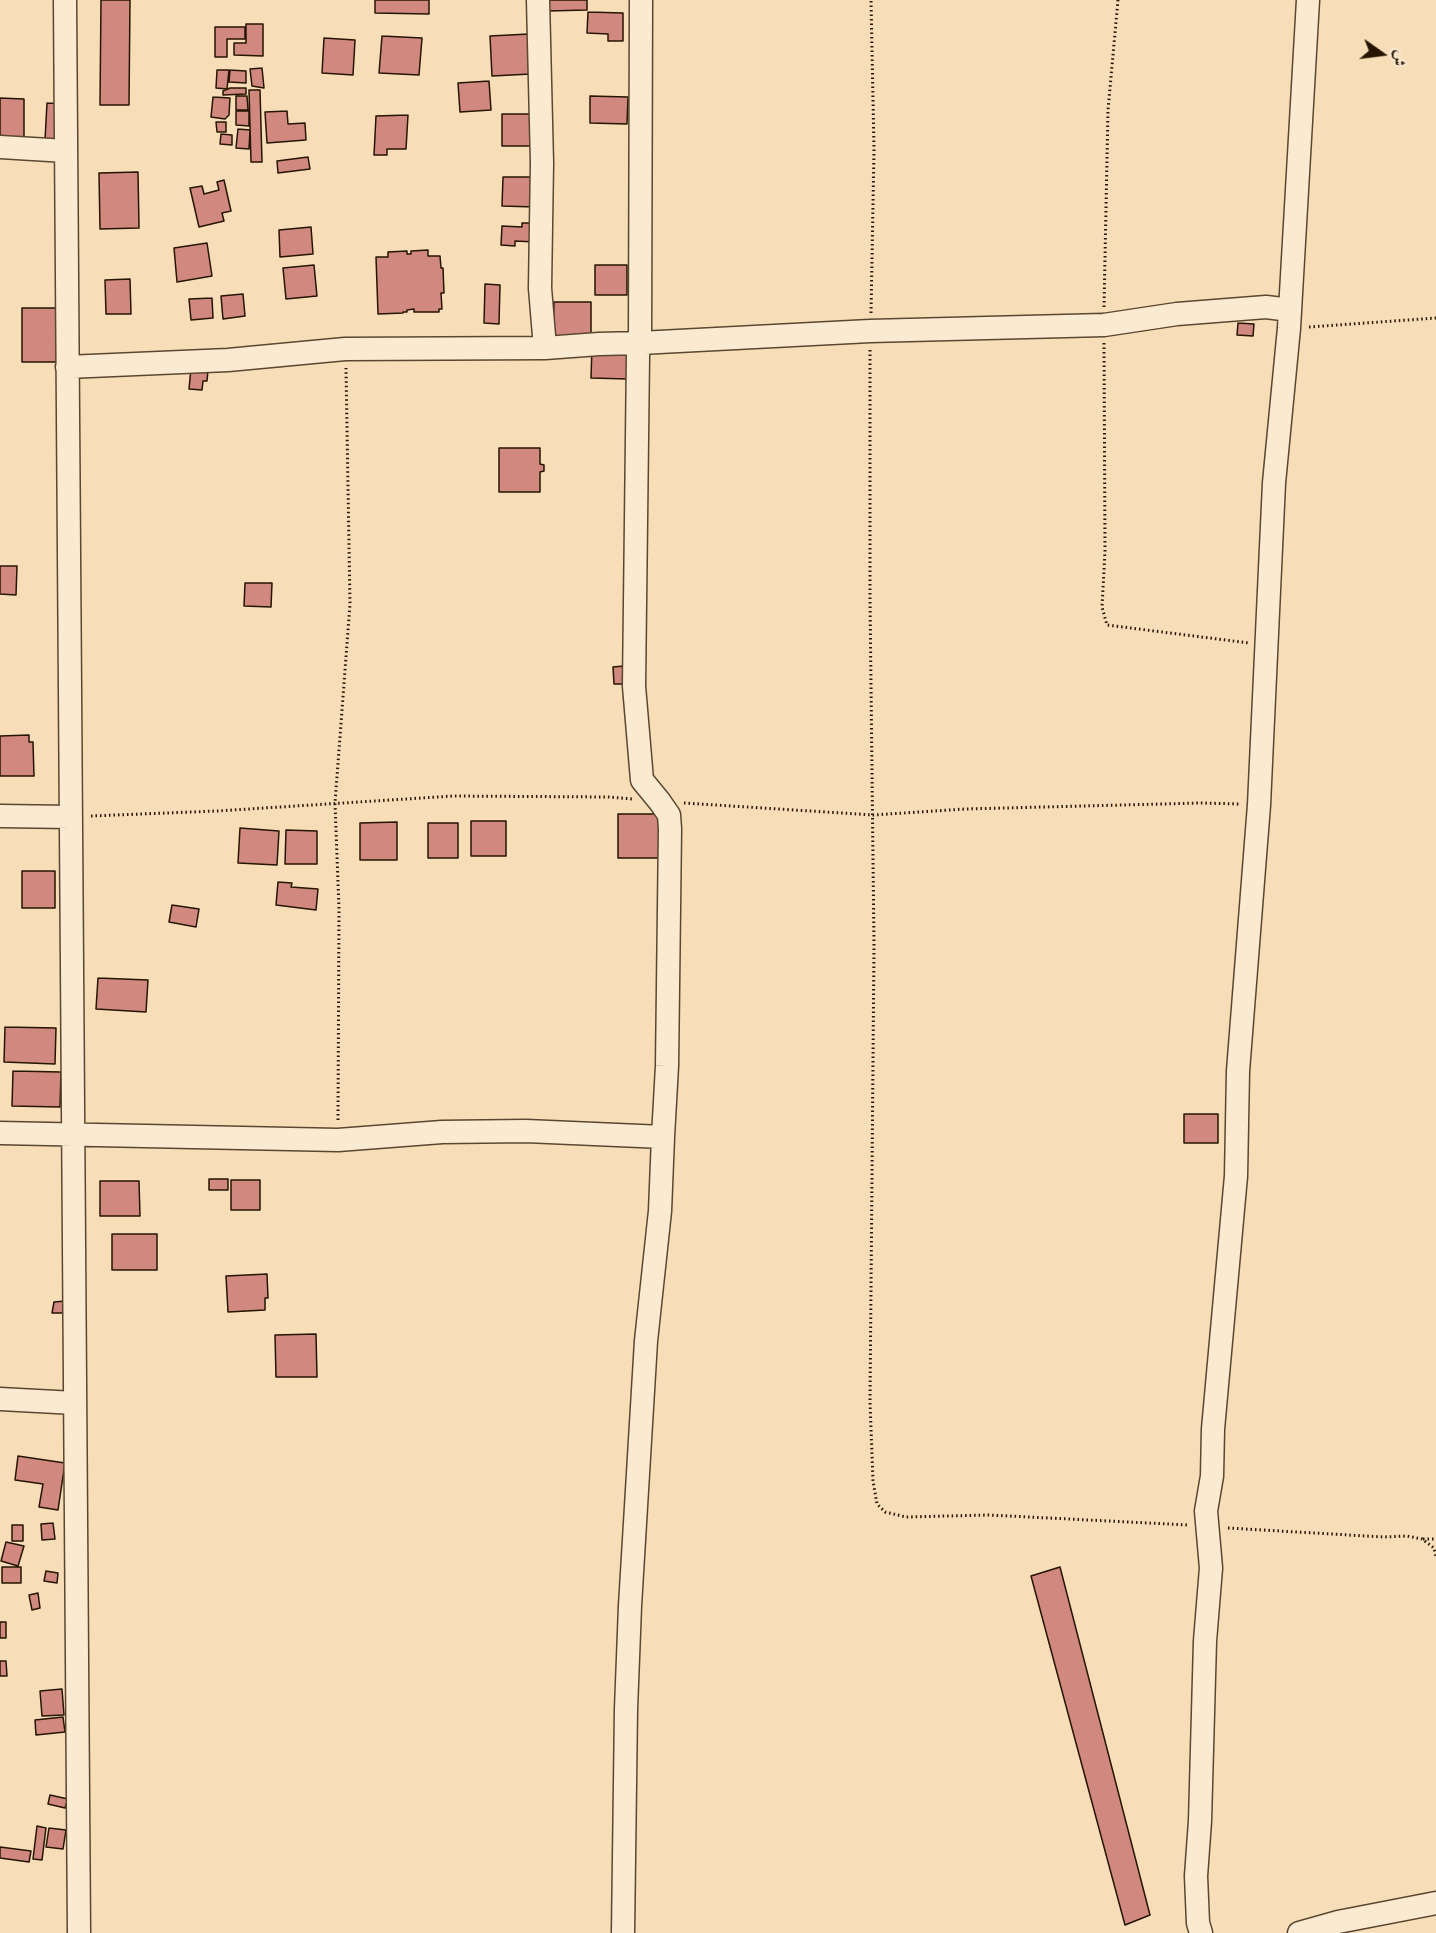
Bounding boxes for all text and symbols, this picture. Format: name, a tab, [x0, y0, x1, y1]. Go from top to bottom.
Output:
north arrow	[1352, 24, 1412, 84]
text: ش	[1388, 48, 1412, 69]

